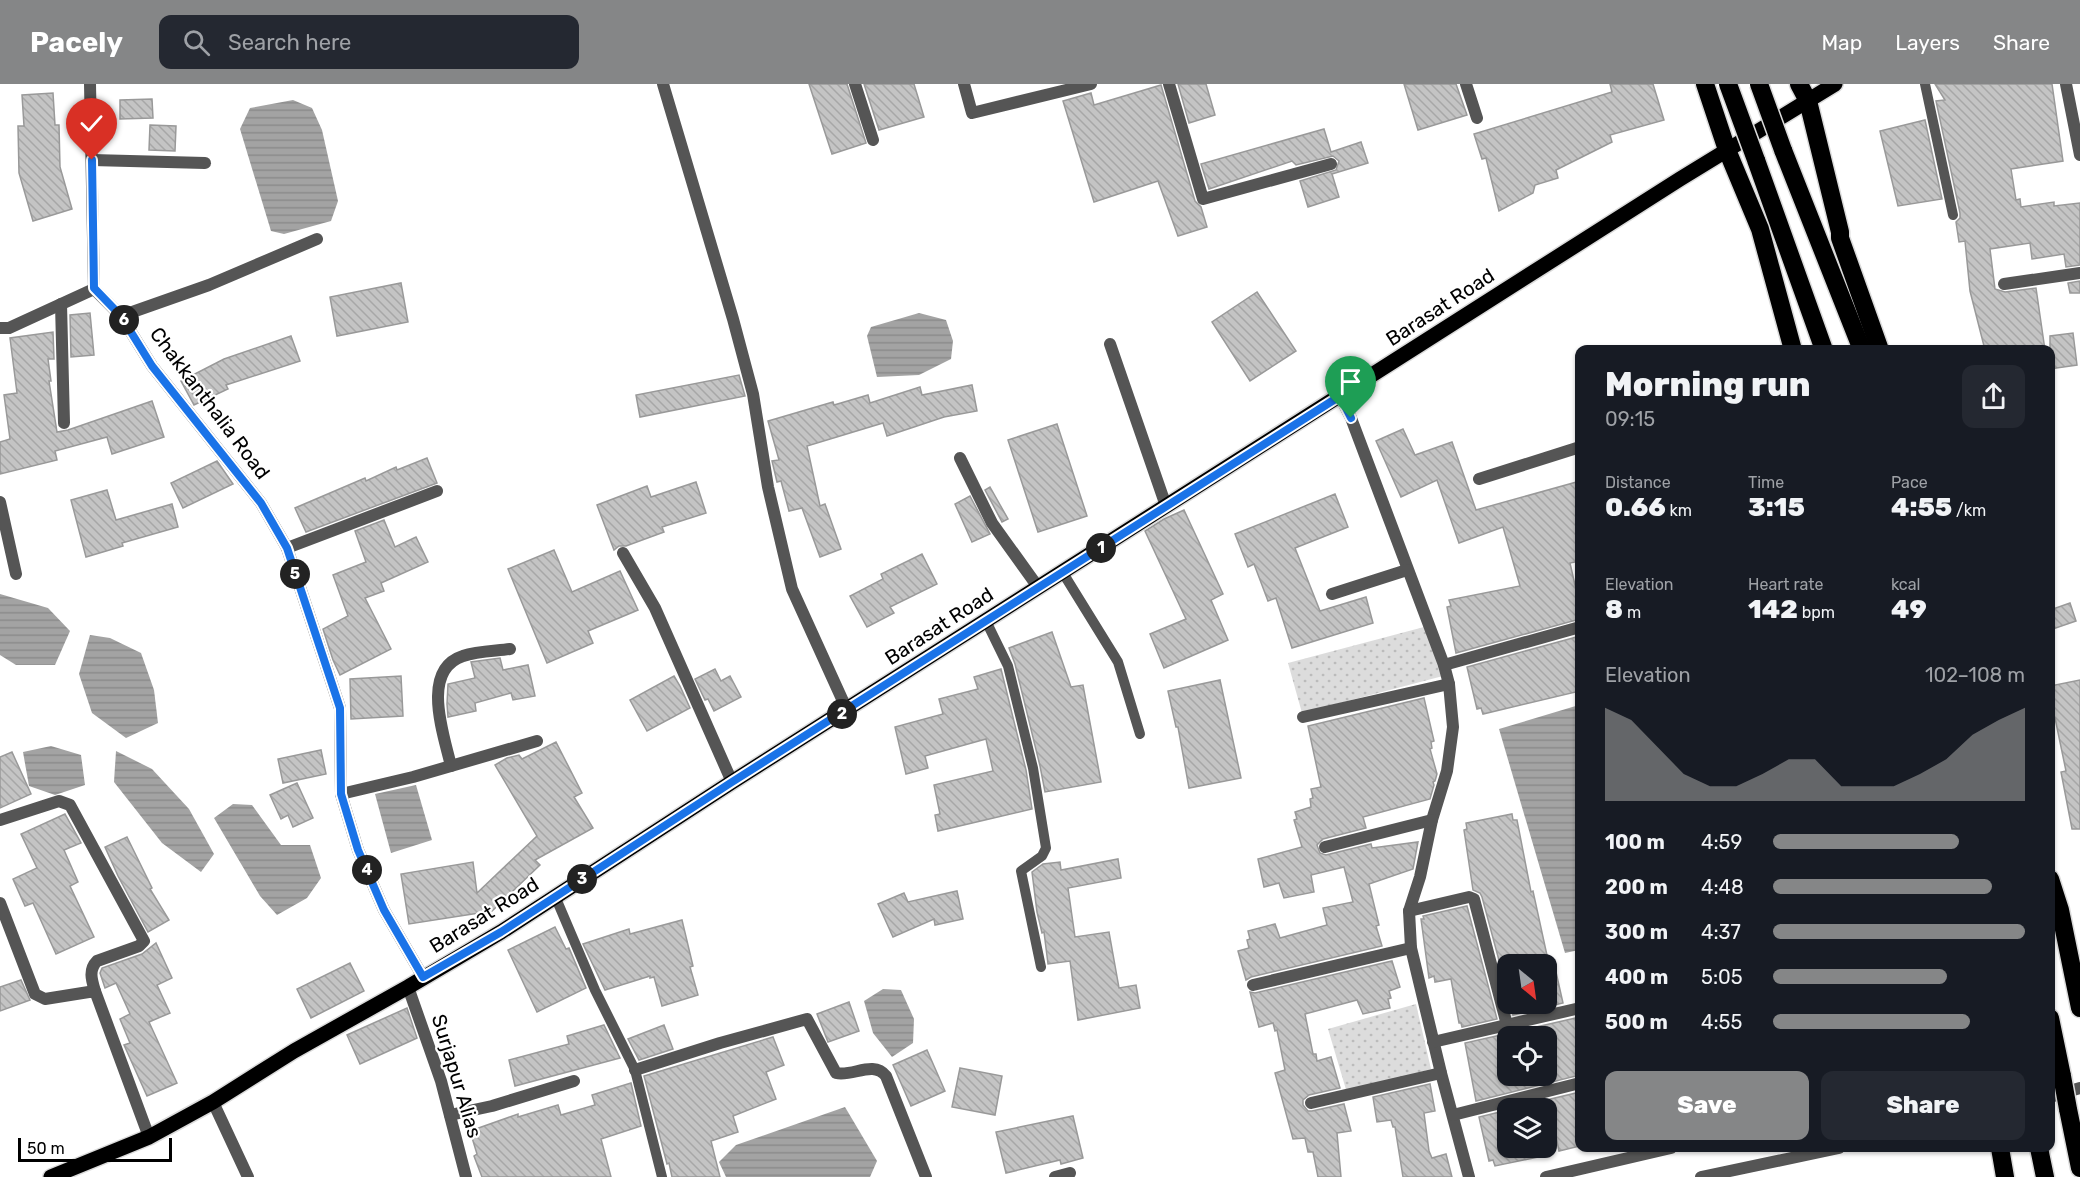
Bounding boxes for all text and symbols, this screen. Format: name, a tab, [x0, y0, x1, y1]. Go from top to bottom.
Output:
search box	[159, 15, 579, 69]
text: Pacely	[30, 26, 123, 59]
icon: search	[180, 26, 213, 59]
text: Search here	[228, 29, 351, 56]
text: Map	[1821, 30, 1862, 55]
text: Layers	[1895, 30, 1960, 55]
text: Share	[1993, 30, 2050, 55]
pin	[66, 98, 117, 160]
icon: check	[75, 107, 108, 140]
street label: Barasat Road	[1381, 263, 1499, 351]
pin: 6	[109, 305, 139, 335]
text: 6	[119, 310, 129, 329]
street label: Chakkanthalia Road	[145, 322, 275, 484]
pin	[1325, 356, 1376, 418]
icon: arrive	[1334, 365, 1367, 398]
text: Morning run	[1605, 365, 1810, 404]
button: share	[1962, 365, 2025, 428]
text: 09:15	[1605, 407, 1655, 431]
text: Distance	[1605, 473, 1671, 492]
text: Time	[1748, 473, 1784, 492]
text: Pace	[1891, 473, 1928, 492]
text: 0.66	[1605, 492, 1666, 523]
text: 3:15	[1748, 492, 1805, 523]
text: 4:55	[1891, 492, 1952, 523]
text: km	[1666, 501, 1692, 520]
text: /km	[1952, 501, 1986, 520]
pin: 1	[1086, 533, 1116, 563]
text: 1	[1097, 538, 1105, 557]
pin: 5	[280, 559, 310, 589]
text: 5	[290, 564, 300, 583]
text: Elevation	[1605, 575, 1674, 594]
text: Heart rate	[1748, 575, 1823, 594]
text: kcal	[1891, 575, 1920, 594]
street label: Barasat Road	[880, 582, 998, 670]
text: 8	[1605, 594, 1623, 625]
text: 142	[1748, 594, 1798, 625]
text: 49	[1891, 594, 1927, 625]
text: m	[1623, 603, 1641, 622]
text: bpm	[1798, 603, 1835, 622]
text: Elevation	[1605, 663, 1691, 687]
text: 102–108 m	[1925, 663, 2025, 687]
pin: 2	[827, 699, 857, 729]
text: 2	[837, 704, 847, 723]
text: 100 m	[1605, 830, 1665, 854]
text: 4:59	[1701, 830, 1742, 854]
pin: 4	[352, 855, 382, 885]
text: 4	[362, 860, 372, 879]
pin: 3	[567, 864, 597, 894]
text: 3	[577, 869, 587, 888]
street label: Barasat Road	[425, 872, 543, 958]
text: 200 m	[1605, 875, 1668, 899]
text: 4:48	[1701, 875, 1744, 899]
text: 300 m	[1605, 920, 1668, 944]
text: 4:37	[1701, 920, 1741, 944]
north arrow	[1497, 954, 1557, 1014]
map controls	[1497, 954, 1557, 1158]
text: 400 m	[1605, 965, 1668, 989]
text: 5:05	[1701, 965, 1743, 989]
text: 500 m	[1605, 1010, 1668, 1034]
text: 4:55	[1701, 1010, 1742, 1034]
street label: Surjapur Alias	[427, 1011, 487, 1141]
button: locate	[1497, 1026, 1557, 1086]
button: Save	[1605, 1071, 1809, 1140]
button: Share	[1821, 1071, 2025, 1140]
button: layers	[1497, 1098, 1557, 1158]
scale bar	[18, 1135, 172, 1162]
text: 50 m	[27, 1139, 65, 1158]

